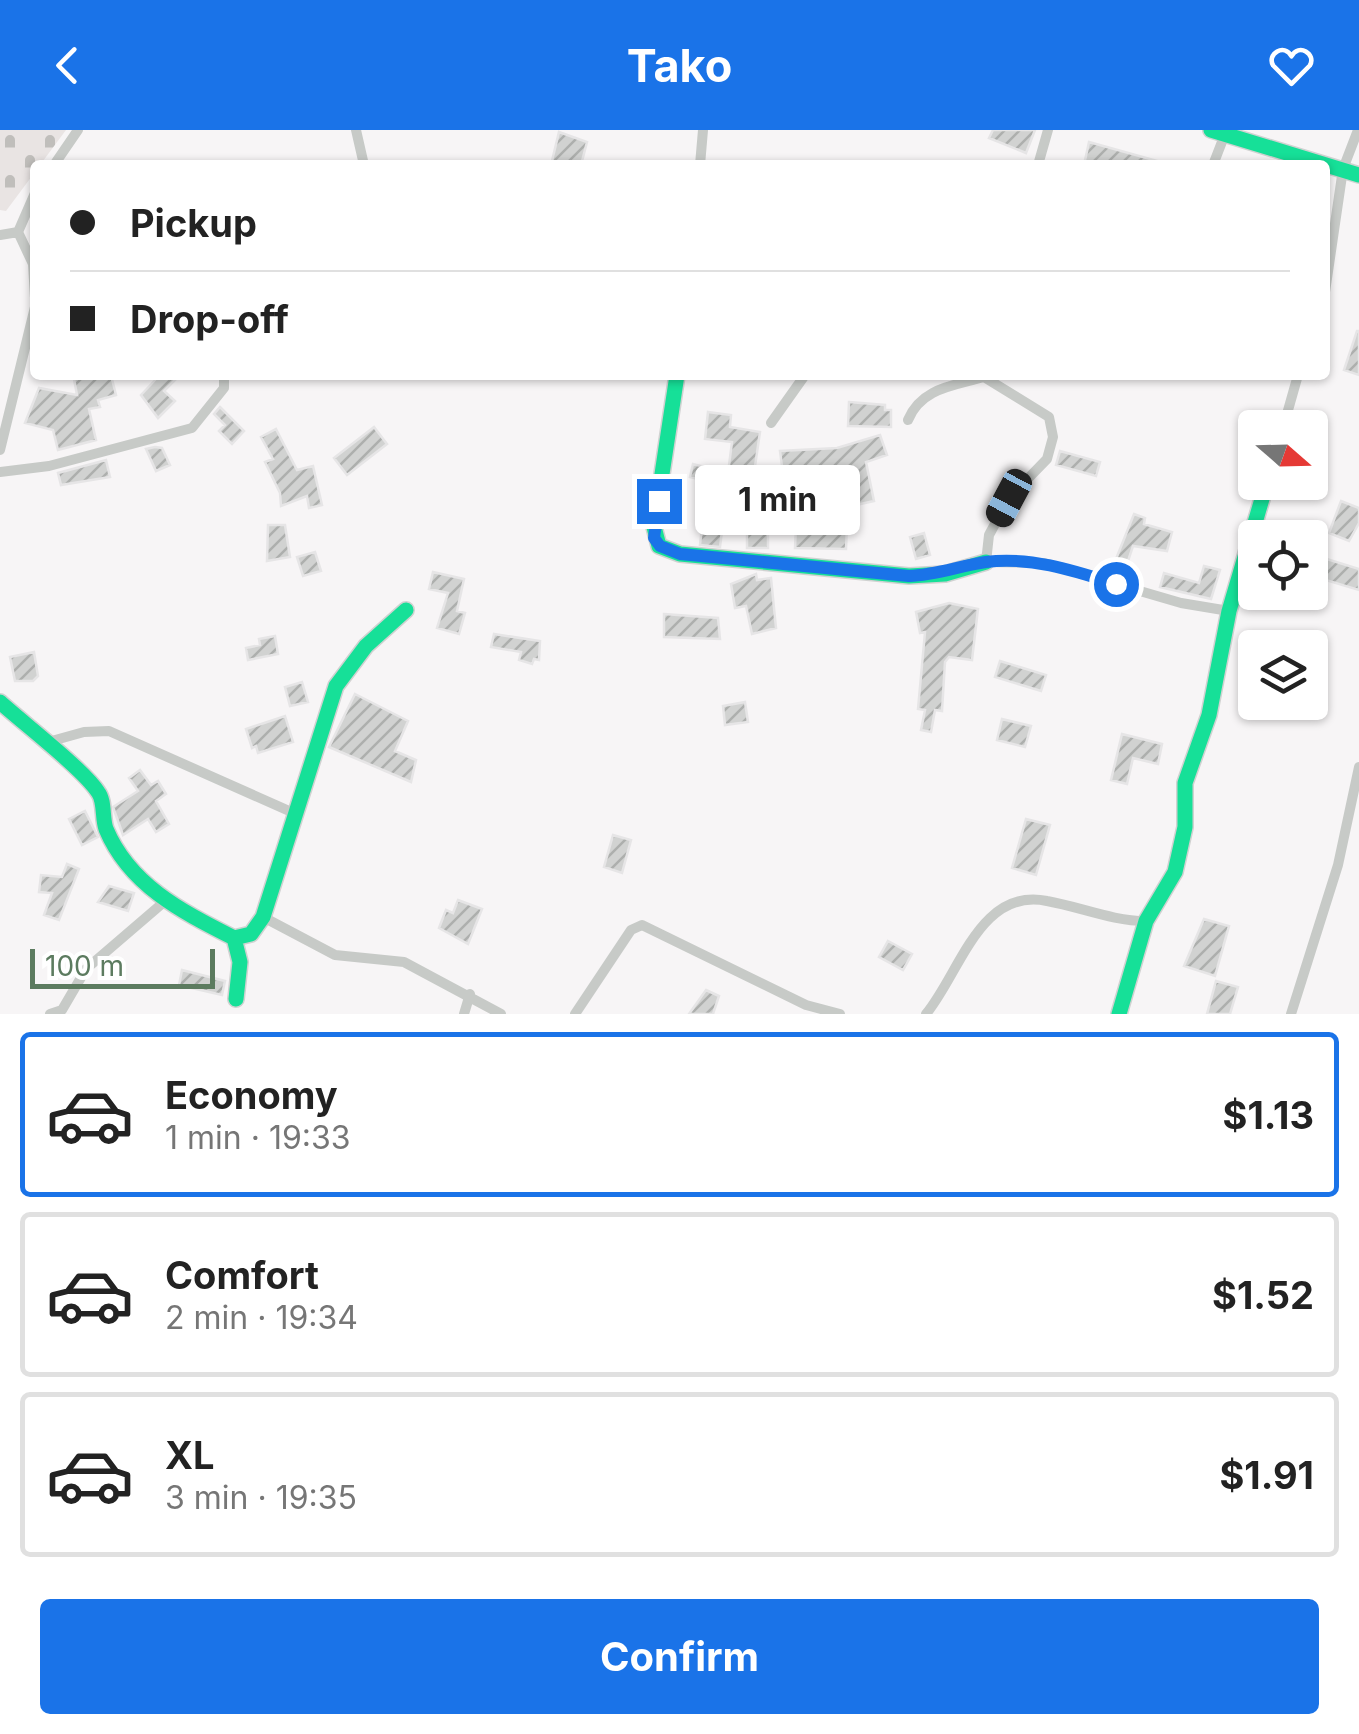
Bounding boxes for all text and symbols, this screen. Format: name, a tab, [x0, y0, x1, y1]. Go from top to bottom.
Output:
icon: back	[40, 38, 95, 93]
text: Tako	[627, 38, 732, 93]
icon: heart	[1264, 38, 1319, 93]
text: Pickup	[130, 200, 257, 246]
text: Drop-off	[130, 296, 289, 342]
north arrow	[1238, 410, 1328, 500]
map controls	[1238, 410, 1328, 720]
car	[982, 464, 1036, 532]
callout: 1 min	[694, 466, 859, 536]
route end	[637, 479, 682, 524]
text: 1 min	[738, 480, 817, 519]
button: locate	[1238, 520, 1328, 610]
route start	[1094, 562, 1139, 607]
button: layers	[1238, 630, 1328, 720]
scale bar	[30, 944, 215, 988]
text: 100 m	[45, 949, 124, 983]
icon: car	[45, 1070, 135, 1160]
text: Economy	[165, 1072, 338, 1118]
text: $1.13	[1223, 1092, 1314, 1138]
text: 1 min · 19:33	[165, 1118, 351, 1157]
icon: car	[45, 1250, 135, 1340]
text: Comfort	[165, 1252, 319, 1298]
text: $1.52	[1212, 1272, 1314, 1318]
text: 2 min · 19:34	[165, 1298, 358, 1337]
icon: car	[45, 1430, 135, 1520]
text: XL	[165, 1432, 215, 1478]
text: $1.91	[1219, 1452, 1314, 1498]
text: 3 min · 19:35	[165, 1478, 357, 1517]
button: Confirm	[40, 1599, 1319, 1714]

